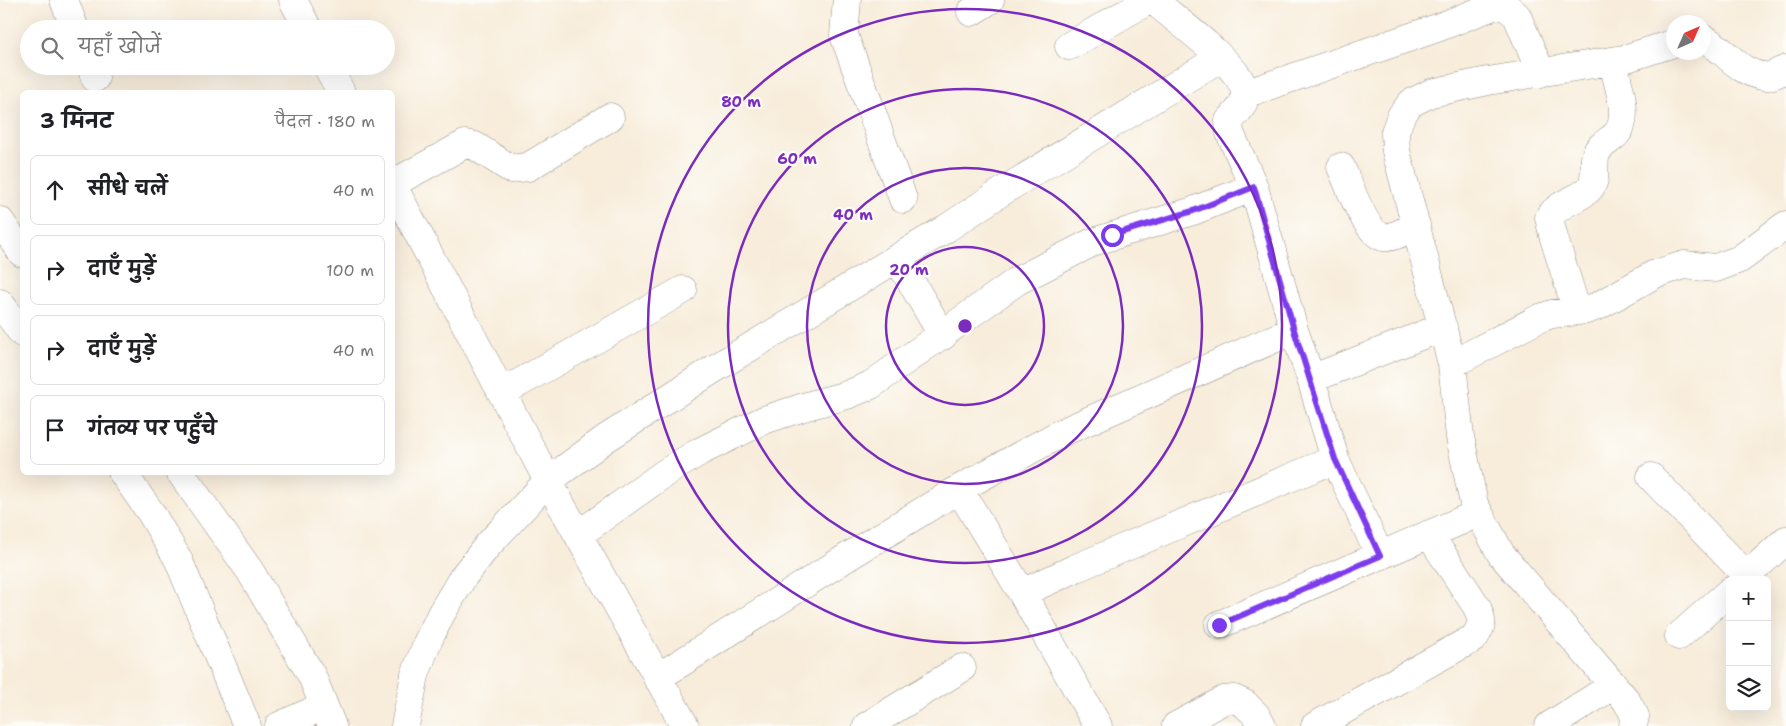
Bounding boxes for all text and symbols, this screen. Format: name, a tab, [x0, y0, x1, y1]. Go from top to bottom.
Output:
north arrow	[1666, 15, 1711, 60]
search box	[20, 20, 395, 75]
icon: search	[38, 34, 66, 62]
text: यहाँ खोजें	[78, 34, 161, 59]
text: 80 m	[721, 92, 761, 112]
text: 3 मिनट	[40, 107, 113, 135]
text: पैदल · 180 m	[275, 111, 375, 132]
text: 60 m	[777, 149, 817, 169]
icon: ahead	[41, 176, 69, 204]
text: सीधे चलें	[88, 176, 167, 201]
text: 40 m	[332, 180, 374, 201]
text: 40 m	[833, 205, 873, 225]
route start	[1101, 224, 1124, 247]
icon: right	[41, 256, 69, 284]
text: दाएँ मुड़ें	[88, 256, 156, 281]
text: 100 m	[326, 260, 374, 281]
text: 20 m	[889, 260, 929, 280]
centre of rings	[956, 317, 974, 335]
icon: right	[41, 336, 69, 364]
text: दाएँ मुड़ें	[88, 336, 156, 361]
text: 40 m	[332, 340, 374, 361]
icon: arrive	[41, 416, 69, 444]
text: गंतव्य पर पहुँचे	[88, 416, 217, 441]
map controls	[1726, 576, 1771, 711]
button: +	[1726, 576, 1771, 621]
route end	[1208, 614, 1231, 637]
button: −	[1726, 621, 1771, 666]
button: layers	[1726, 666, 1771, 711]

